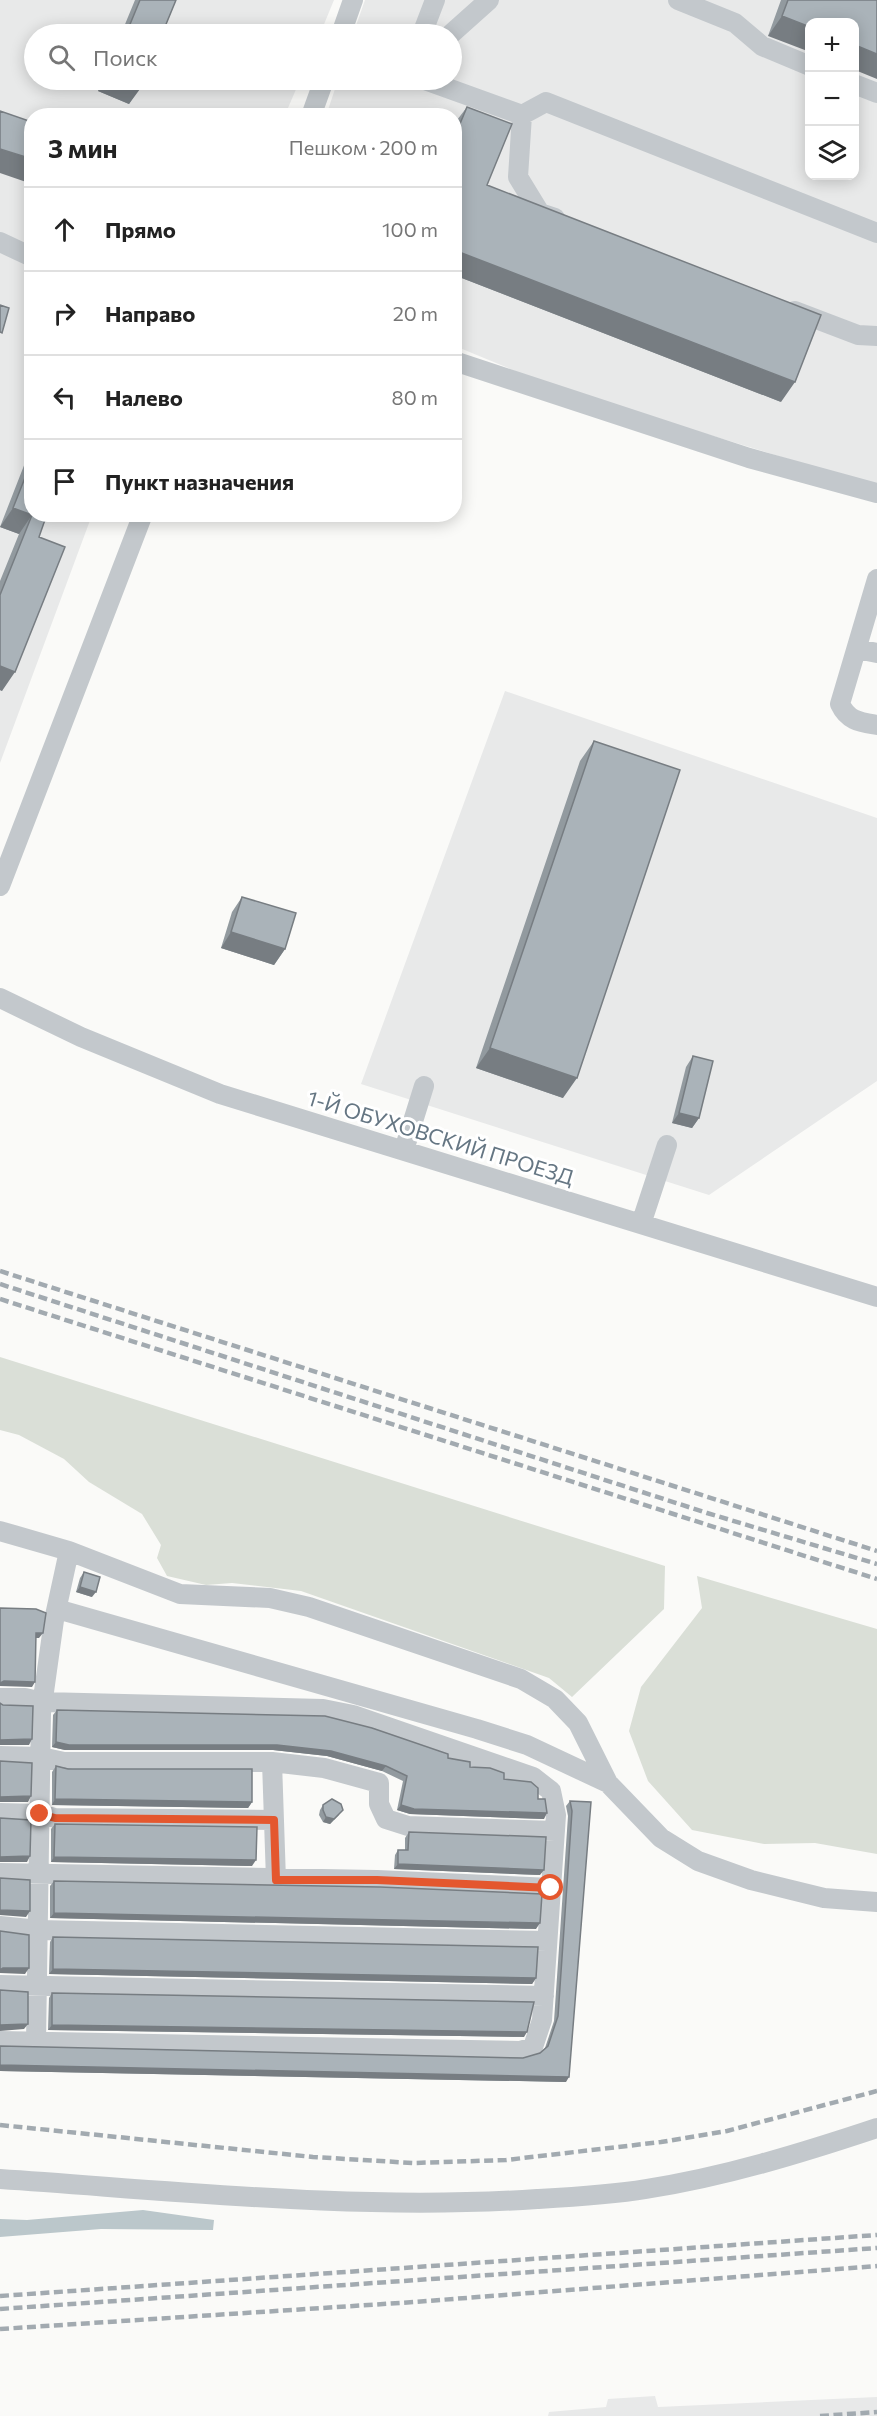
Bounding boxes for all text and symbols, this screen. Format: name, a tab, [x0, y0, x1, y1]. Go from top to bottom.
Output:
map controls	[805, 18, 859, 180]
button: +	[805, 18, 859, 72]
search box	[24, 24, 462, 90]
icon: search	[45, 41, 78, 74]
text: Поиск	[93, 44, 158, 71]
button: −	[805, 72, 859, 126]
button: layers	[805, 126, 859, 180]
text: 3 мин	[48, 132, 118, 163]
text: Пешком · 200 m	[289, 135, 438, 159]
icon: ahead	[48, 213, 81, 246]
text: Прямо	[105, 216, 176, 243]
text: 100 m	[382, 217, 438, 241]
icon: right	[48, 297, 81, 330]
text: Направо	[105, 300, 195, 327]
text: 20 m	[393, 301, 438, 325]
icon: left	[48, 381, 81, 414]
text: Налево	[105, 384, 183, 411]
text: 80 m	[392, 385, 438, 409]
icon: arrive	[48, 465, 81, 498]
text: Пункт назначения	[105, 468, 294, 495]
street label: 1-Й ОБУХОВСКИЙ ПРОЕЗД	[305, 1085, 577, 1189]
route end	[26, 1800, 52, 1826]
route start	[537, 1874, 563, 1900]

